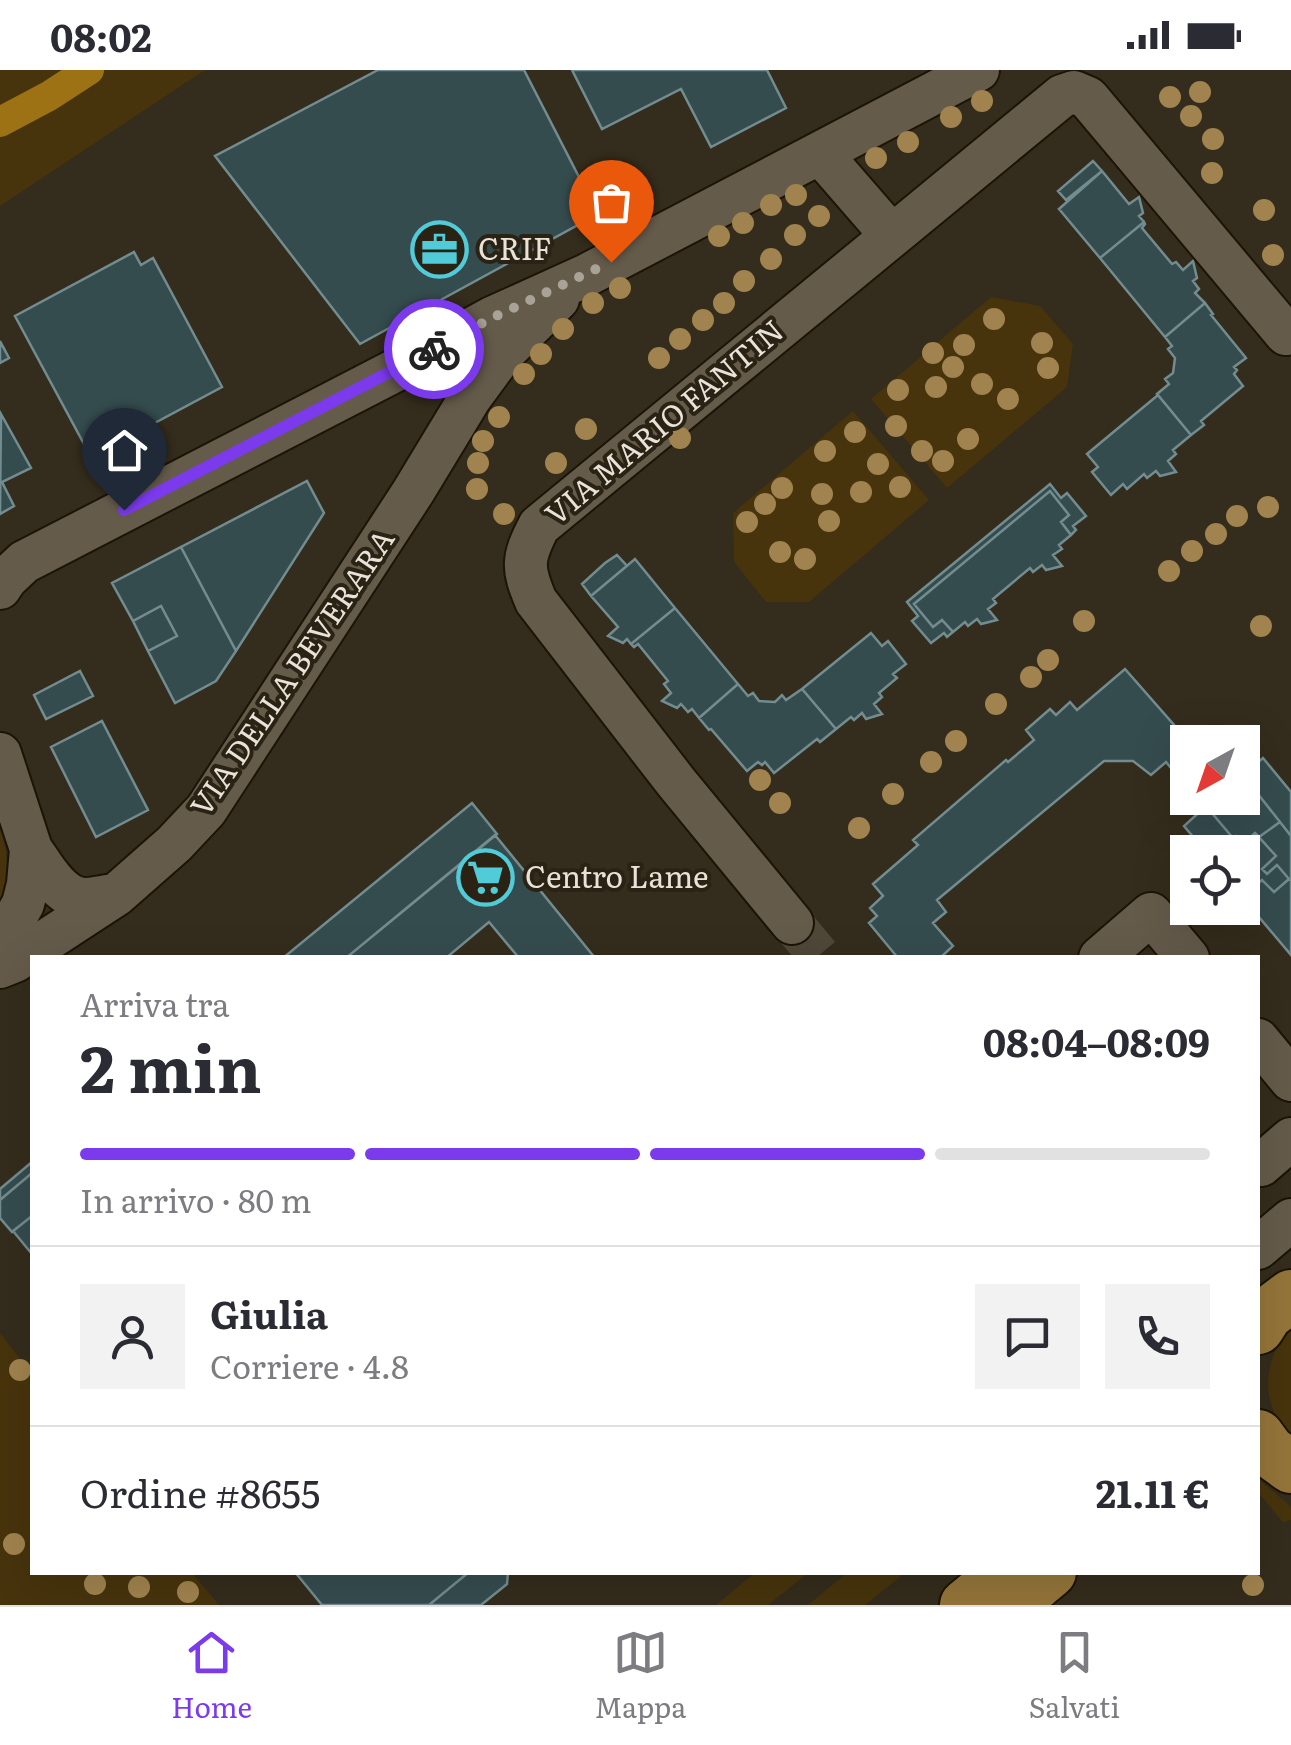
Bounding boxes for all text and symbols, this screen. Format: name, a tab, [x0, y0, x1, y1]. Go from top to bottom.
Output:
text: 08:02	[50, 7, 152, 64]
pin	[569, 160, 654, 263]
icon: bag	[584, 175, 639, 230]
office icon: CRIF	[409, 220, 469, 280]
place label: CRIF	[478, 225, 551, 269]
courier	[384, 299, 484, 399]
street label: VIA MARIO FANTIN	[534, 308, 792, 534]
icon: bike	[407, 322, 462, 377]
pin	[82, 408, 167, 511]
icon: home	[97, 423, 152, 478]
street label: VIA DELLA BEVERARA	[178, 519, 403, 824]
north arrow	[1170, 725, 1260, 815]
map controls	[1170, 725, 1260, 925]
button: locate	[1170, 835, 1260, 925]
supermarket icon: Centro Lame	[456, 848, 516, 908]
place label: Centro Lame	[525, 853, 709, 897]
text: Arriva tra	[80, 979, 230, 1027]
text: 08:04–08:09	[983, 1012, 1210, 1069]
text: 2 min	[80, 1016, 262, 1113]
text: In arrivo · 80 m	[80, 1175, 312, 1223]
button: person	[80, 1284, 185, 1389]
text: Giulia	[210, 1284, 328, 1341]
button: chat	[975, 1284, 1080, 1389]
button: phone	[1105, 1284, 1210, 1389]
text: Corriere · 4.8	[210, 1341, 409, 1389]
text: Ordine #8655	[80, 1463, 320, 1520]
text: 21.11 €	[1096, 1463, 1210, 1520]
tab: Home	[171, 1625, 252, 1727]
tab: Mappa	[595, 1625, 686, 1727]
tab: Salvati	[1029, 1625, 1120, 1727]

